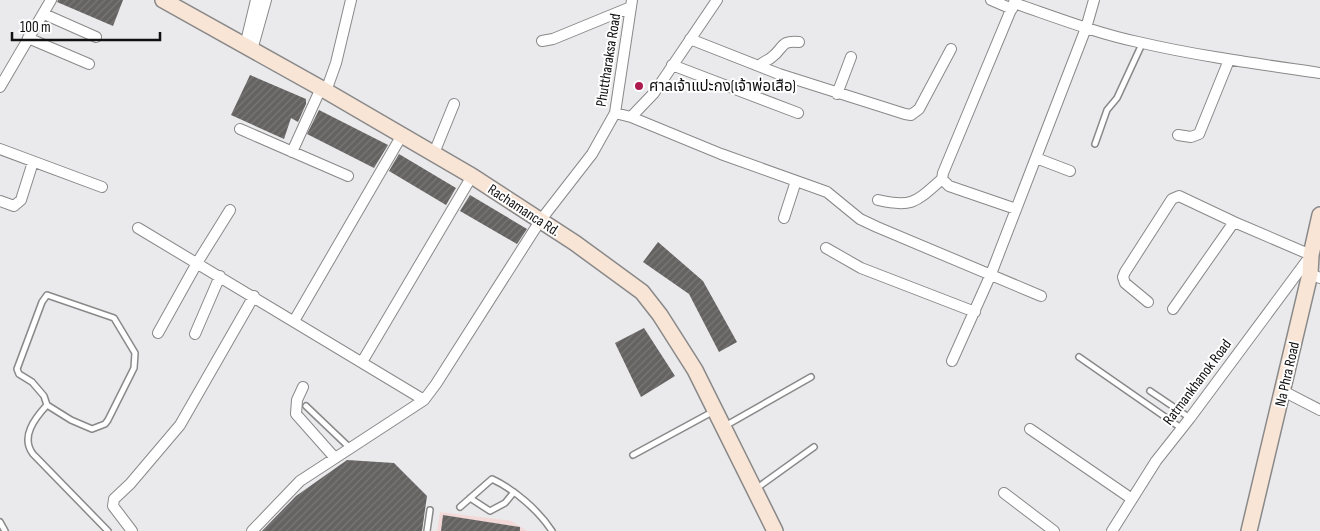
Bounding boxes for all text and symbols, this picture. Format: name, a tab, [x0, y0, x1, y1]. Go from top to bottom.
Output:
scale bar	[12, 10, 160, 42]
street label: Phuttharaksa Road	[592, 12, 625, 108]
text: 100 m	[20, 18, 51, 37]
place label: ศาลเจ้าแปะกง(เจ้าพ่อเสือ)	[649, 77, 796, 96]
marker: ศาลเจ้าแปะกง(เจ้าพ่อเสือ)	[633, 80, 645, 92]
street label: Rachamanca Rd.	[484, 180, 564, 241]
street label: Ratmankhanok Road	[1159, 336, 1236, 429]
street label: Na Phra Road	[1271, 340, 1304, 408]

